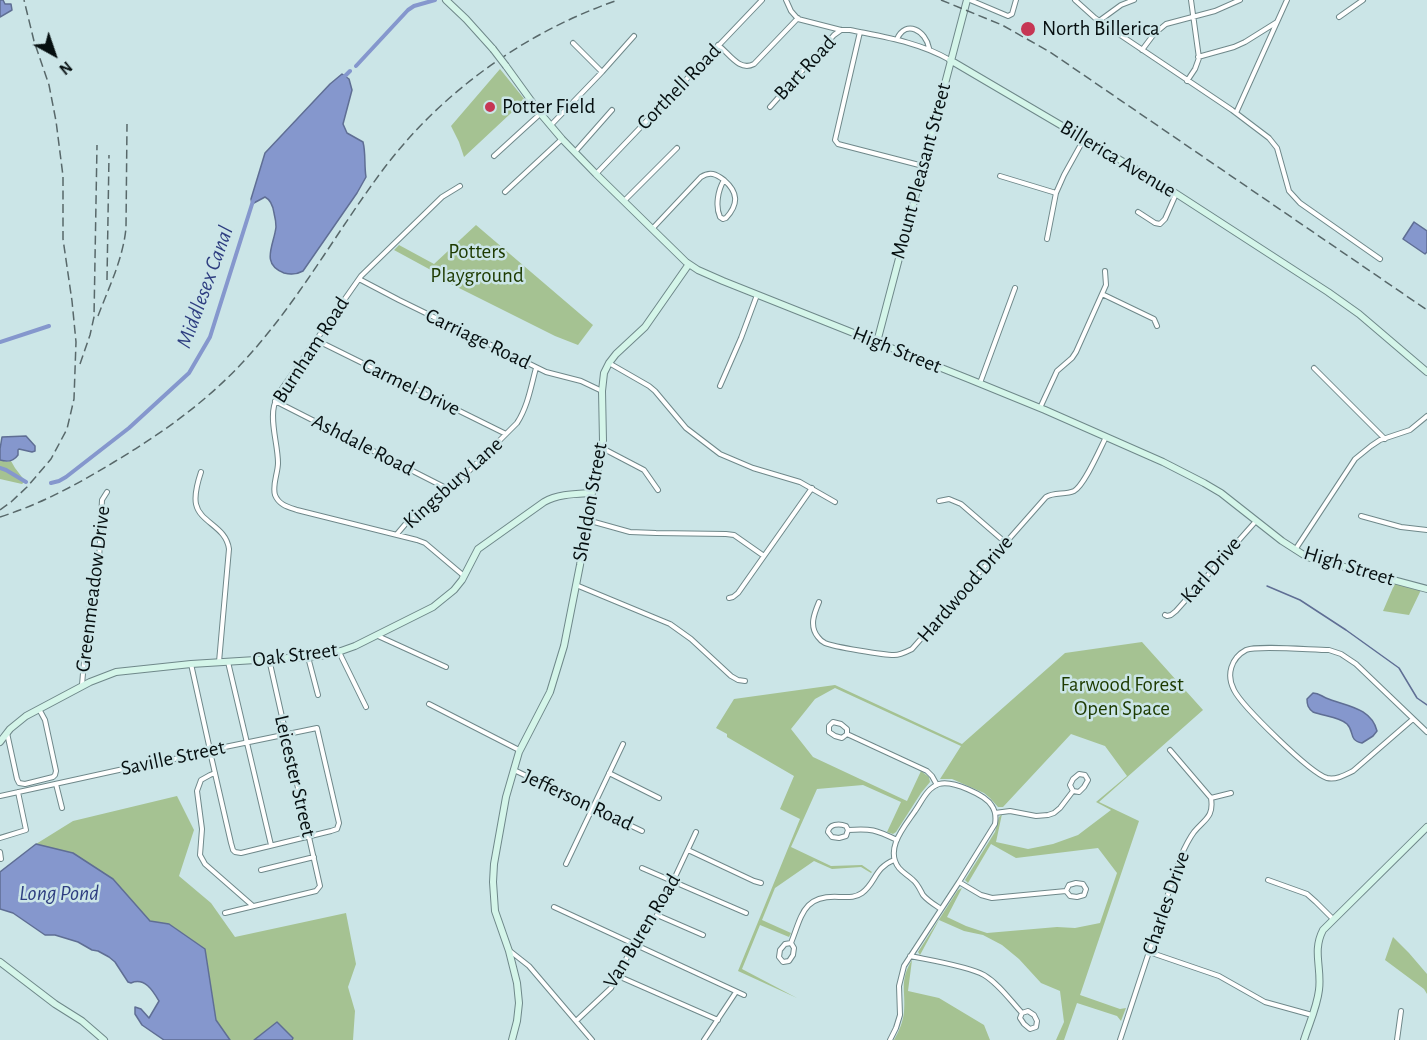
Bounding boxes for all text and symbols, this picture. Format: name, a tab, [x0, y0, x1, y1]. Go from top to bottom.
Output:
place label: North Billerica	[1042, 16, 1160, 42]
marker: North Billerica	[1019, 20, 1037, 38]
north arrow	[24, 24, 84, 84]
street label: Bart Road	[769, 30, 841, 106]
street label: Corthell Road	[632, 39, 726, 135]
text: N	[56, 58, 75, 77]
street label: Mount Pleasant Street	[885, 80, 957, 262]
place label: Potter Field	[502, 94, 595, 120]
marker: Potter Field	[483, 100, 497, 114]
street label: Billerica Avenue	[1056, 115, 1180, 203]
water label: Middlesex Canal	[171, 222, 239, 352]
park label: Potters Playground	[430, 239, 524, 289]
street label: Burnham Road	[267, 292, 355, 408]
street label: Carriage Road	[421, 303, 535, 375]
street label: High Street	[849, 321, 945, 379]
street label: Carmel Drive	[358, 352, 464, 422]
street label: Ashdale Road	[308, 408, 418, 482]
street label: Kingsbury Lane	[398, 432, 508, 534]
street label: Sheldon Street	[567, 441, 613, 563]
street label: Greenmeadow Drive	[70, 504, 116, 674]
street label: Hardwood Drive	[912, 530, 1018, 648]
street label: Karl Drive	[1175, 532, 1247, 608]
street label: High Street	[1301, 540, 1397, 592]
street label: Oak Street	[251, 637, 339, 673]
park label: Farwood Forest Open Space	[1060, 672, 1184, 722]
street label: Leicester Street	[269, 713, 321, 839]
street label: Saville Street	[119, 735, 227, 781]
street label: Jefferson Road	[519, 764, 637, 836]
street label: Charles Drive	[1137, 848, 1195, 958]
street label: Van Buren Road	[598, 869, 686, 993]
water label: Long Pond	[19, 880, 99, 906]

